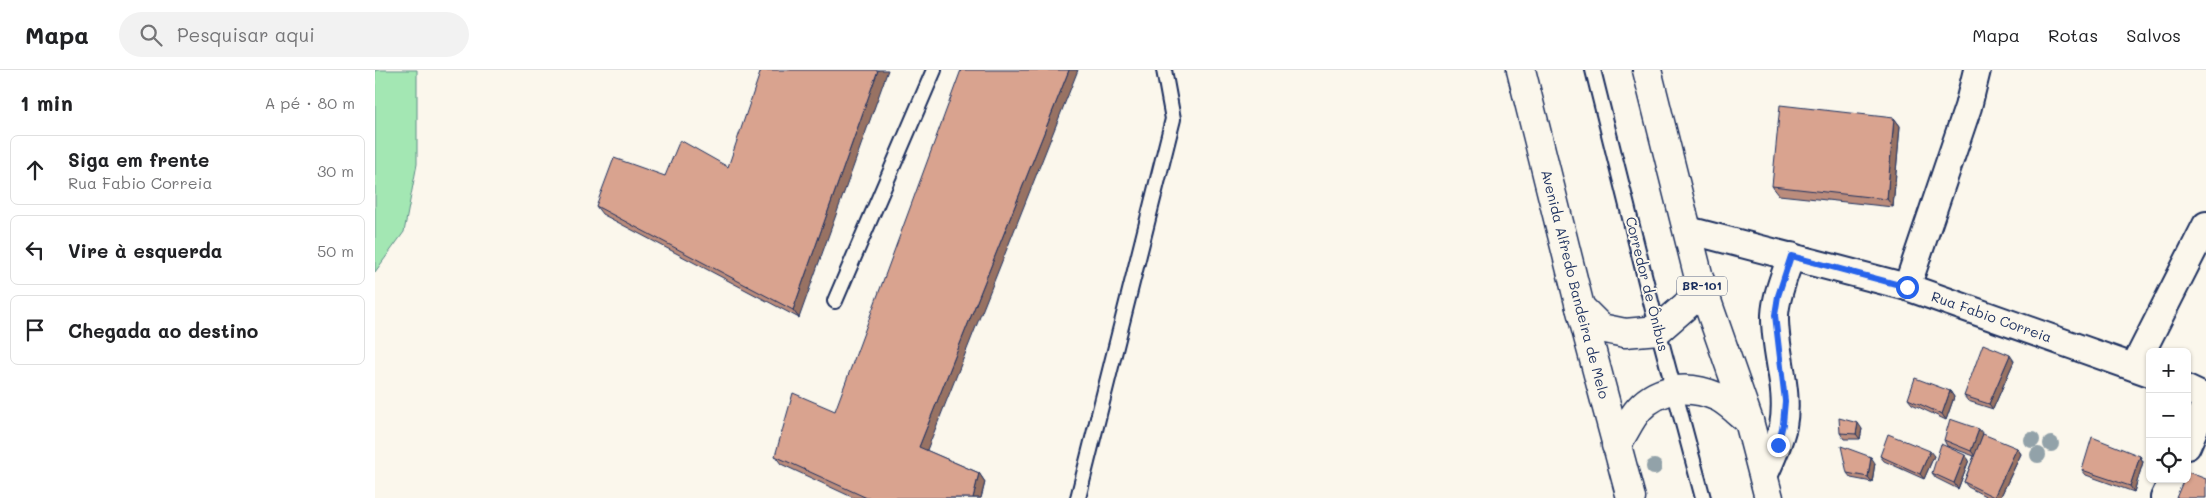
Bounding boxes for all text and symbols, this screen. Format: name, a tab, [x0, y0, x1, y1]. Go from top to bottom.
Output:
search box	[119, 12, 469, 57]
text: Mapa	[25, 19, 89, 50]
icon: search	[137, 21, 165, 49]
text: Pesquisar aqui	[177, 22, 315, 47]
text: Mapa	[1972, 23, 2020, 47]
text: Rotas	[2048, 23, 2098, 47]
text: Salvos	[2126, 23, 2181, 47]
text: 1 min	[20, 89, 73, 116]
text: A pé · 80 m	[264, 92, 355, 113]
text: Siga em frente	[68, 147, 209, 172]
icon: ahead	[21, 156, 49, 184]
text: 30 m	[317, 160, 354, 181]
street label: Avenida Alfredo Bandeira de Melo	[1537, 168, 1614, 401]
text: Rua Fabio Correia	[68, 172, 212, 193]
street label: Corredor de Ônibus	[1622, 215, 1673, 353]
icon: left	[21, 236, 49, 264]
text: Vire à esquerda	[68, 238, 223, 263]
text: 50 m	[317, 240, 354, 261]
route start	[1896, 276, 1919, 299]
road number: BR-101	[1677, 277, 1727, 296]
street label: Rua Fabio Correia	[1929, 286, 2055, 347]
icon: arrive	[21, 316, 49, 344]
text: Chegada ao destino	[68, 318, 258, 343]
map controls	[2146, 348, 2191, 483]
button: +	[2146, 348, 2191, 393]
button: −	[2146, 393, 2191, 438]
route end	[1767, 434, 1790, 457]
button: locate	[2146, 438, 2191, 483]

